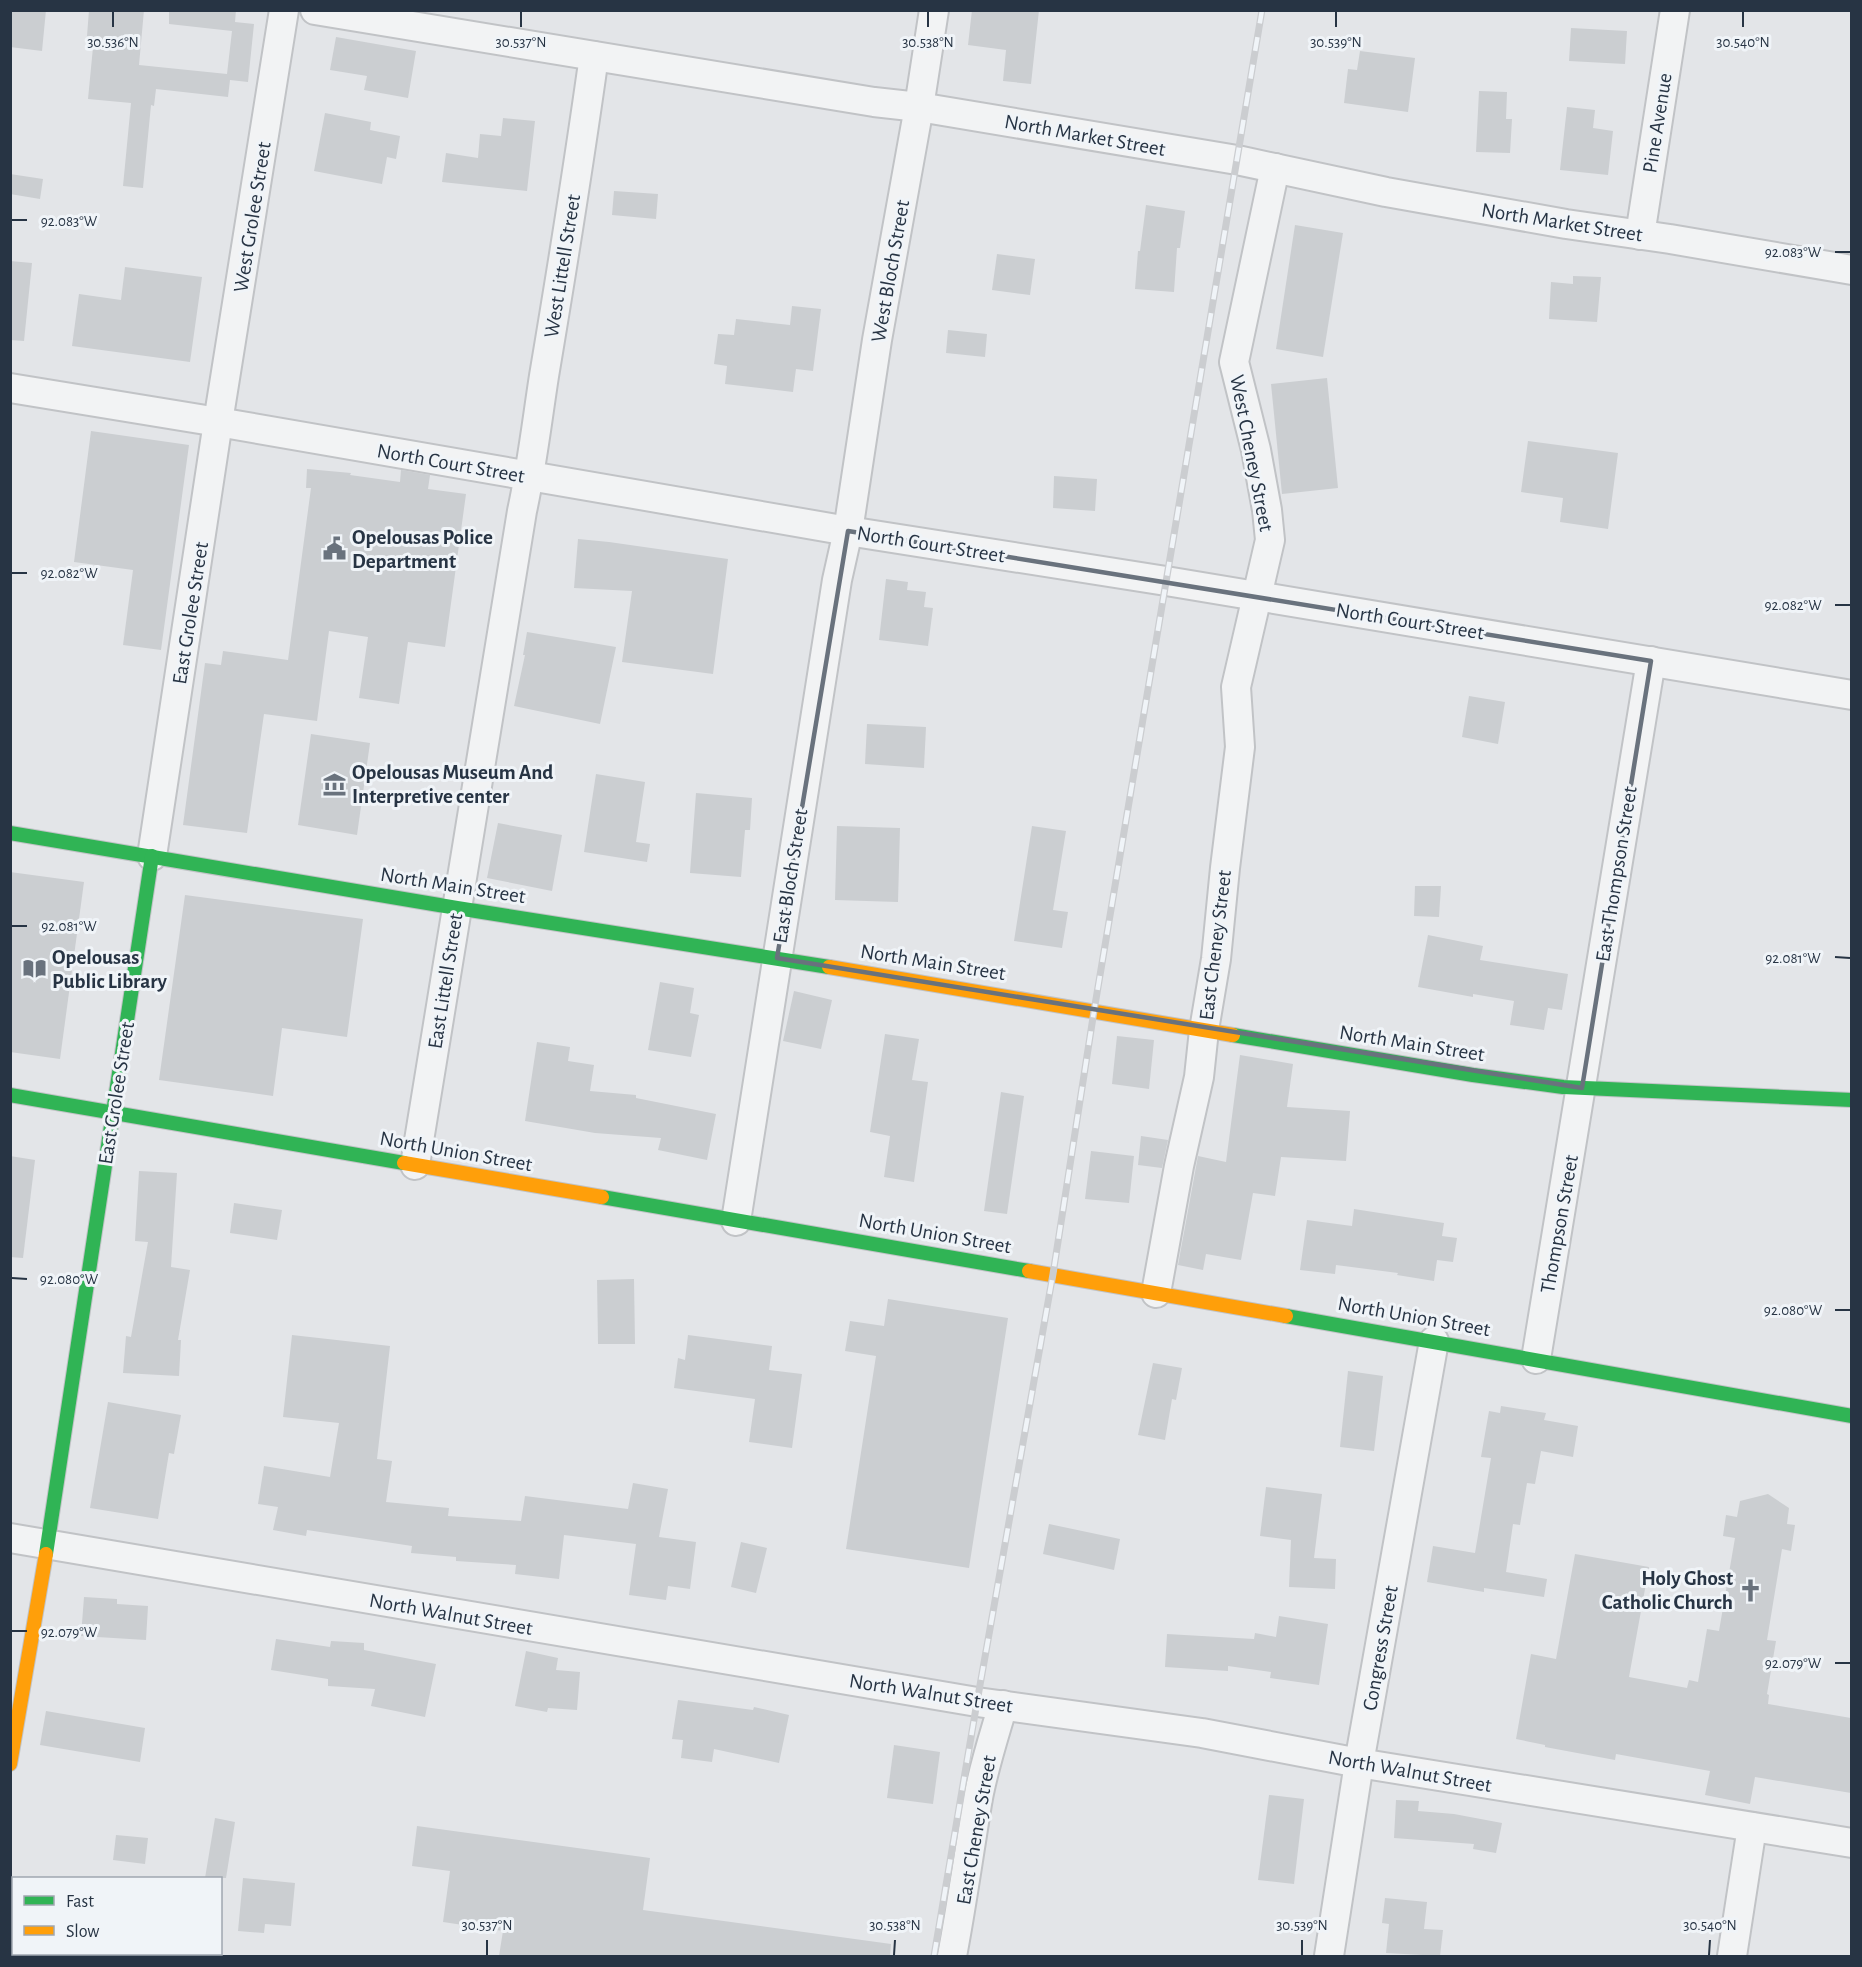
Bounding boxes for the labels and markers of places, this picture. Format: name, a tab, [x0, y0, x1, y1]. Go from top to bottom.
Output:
place label: Opelousas Police Department	[352, 527, 493, 572]
public building icon: Opelousas Police Department	[321, 536, 347, 562]
place label: Opelousas Museum And Interpretive center	[352, 762, 553, 807]
museum icon: Opelousas Museum And Interpretive center	[321, 771, 347, 797]
place label: Opelousas Public Library	[52, 947, 168, 992]
library icon: Opelousas Public Library	[21, 956, 47, 982]
place label: Holy Ghost Catholic Church	[1602, 1568, 1733, 1613]
church icon: Holy Ghost Catholic Church	[1738, 1577, 1764, 1603]

